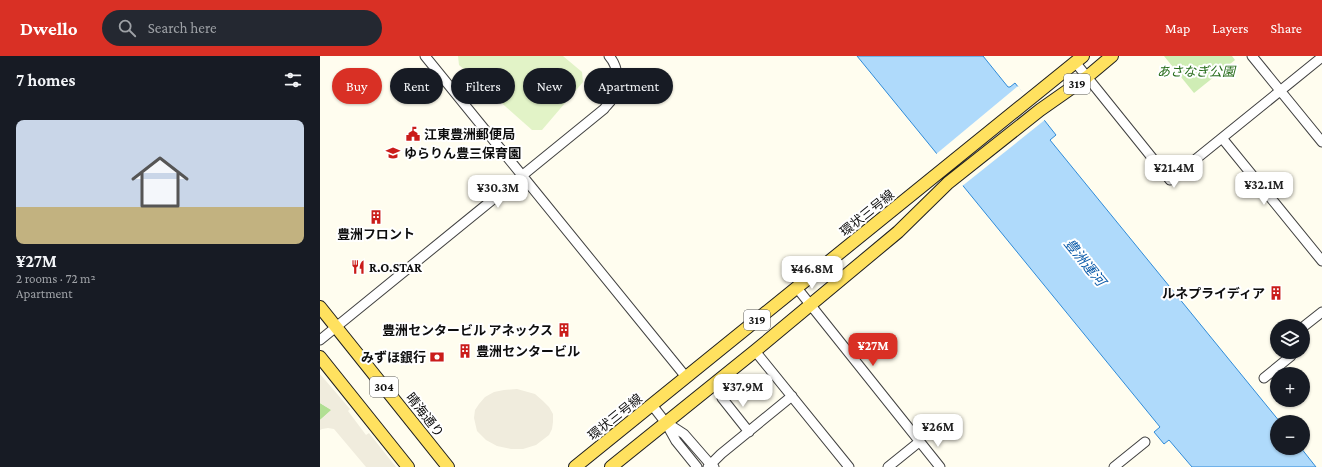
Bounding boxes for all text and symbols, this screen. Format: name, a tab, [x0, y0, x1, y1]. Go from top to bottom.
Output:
search box	[102, 10, 382, 46]
icon: search	[116, 17, 138, 39]
text: Dwello	[20, 18, 78, 39]
text: Search here	[148, 20, 217, 36]
text: Map	[1165, 20, 1190, 36]
text: Layers	[1212, 20, 1249, 36]
text: Share	[1271, 20, 1302, 36]
park label: あさなぎ公園	[1157, 64, 1237, 79]
chip: Buy	[332, 68, 382, 104]
chip: Rent	[390, 68, 443, 104]
chip: Filters	[451, 68, 515, 104]
chip: New	[523, 68, 576, 104]
chip: Apartment	[584, 68, 673, 104]
icon: filters	[282, 69, 304, 91]
text: 7 homes	[16, 71, 75, 90]
road number: 319	[1064, 74, 1090, 94]
public building icon: 江東豊洲郵便局	[405, 126, 421, 142]
place label: 江東豊洲郵便局	[424, 127, 515, 142]
school or university icon: ゆらりん豊三保育園	[385, 145, 401, 161]
icon: home	[124, 146, 196, 218]
place label: ゆらりん豊三保育園	[404, 146, 521, 161]
pin: ¥21.4M	[1141, 155, 1207, 189]
text: ¥21.4M	[1154, 160, 1194, 175]
pin: ¥32.1M	[1231, 172, 1297, 206]
pin: ¥30.3M	[465, 175, 531, 209]
text: ¥32.1M	[1244, 177, 1284, 192]
text: ¥30.3M	[477, 180, 519, 195]
street label: 環状三号線	[837, 187, 897, 239]
building icon: 豊洲フロント	[368, 209, 384, 225]
place label: 豊洲フロント	[337, 227, 415, 242]
water label: 豊洲運河	[1061, 235, 1111, 291]
text: ¥27M	[16, 252, 57, 271]
pin: ¥46.8M	[779, 256, 845, 290]
restaurant icon: R.O.STAR	[350, 259, 366, 275]
place label: R.O.STAR	[369, 260, 422, 275]
text: ¥46.8M	[791, 261, 833, 276]
text: 2 rooms · 72 m²	[16, 271, 96, 286]
building icon: ルネプライディア	[1268, 285, 1284, 301]
text: Apartment	[16, 286, 73, 301]
place label: ルネプライディア	[1162, 286, 1265, 301]
road number: 319	[744, 310, 770, 330]
map controls	[1270, 319, 1310, 455]
button: layers	[1270, 319, 1310, 359]
building icon: 豊洲センタービル アネックス	[556, 322, 572, 338]
place label: 豊洲センタービル アネックス	[382, 323, 553, 338]
pin: ¥27M	[849, 333, 897, 367]
text: ¥27M	[857, 338, 889, 353]
building icon: 豊洲センタービル	[457, 343, 473, 359]
place label: 豊洲センタービル	[476, 344, 580, 359]
bank icon: みずほ銀行	[429, 349, 445, 365]
place label: みずほ銀行	[361, 350, 426, 365]
button: +	[1270, 367, 1310, 407]
pin: ¥37.9M	[710, 374, 776, 408]
road number: 304	[370, 377, 398, 397]
text: ¥37.9M	[723, 379, 763, 394]
street label: 晴海通り	[403, 390, 447, 440]
street label: 環状三号線	[585, 391, 645, 443]
pin: ¥26M	[914, 414, 962, 448]
button: −	[1270, 415, 1310, 455]
text: ¥26M	[922, 419, 954, 434]

